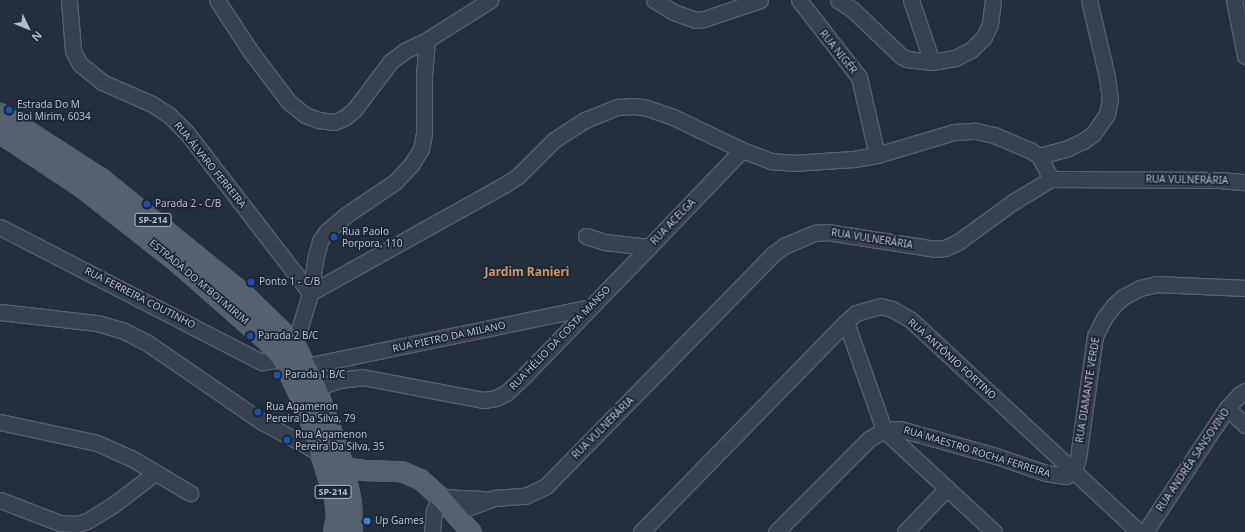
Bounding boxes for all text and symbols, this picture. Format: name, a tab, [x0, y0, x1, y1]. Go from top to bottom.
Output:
north arrow	[8, 8, 48, 48]
text: N	[29, 28, 46, 45]
street label: RUA NIGÉR	[817, 28, 859, 76]
place label: Estrada Do M Boi Mirim, 6034	[17, 98, 91, 122]
marker: Estrada Do M Boi Mirim, 6034	[4, 105, 14, 115]
street label: RUA ÁLVARO FERREIRA	[172, 120, 248, 210]
street label: RUA VULNERÁRIA	[1146, 173, 1228, 187]
street label: RUA ACELGA	[648, 197, 698, 247]
place label: Parada 2 - C/B	[155, 198, 221, 210]
marker: Parada 2 - C/B	[142, 199, 152, 209]
road number: SP-214	[134, 213, 172, 227]
place label: Rua Paolo Porpora, 110	[342, 225, 402, 248]
street label: RUA VULNERÁRIA	[830, 227, 914, 251]
marker: Rua Paolo Porpora, 110	[329, 232, 339, 242]
street label: ESTRADA DO M'BOI MIRIM	[147, 237, 251, 327]
street label: RUA FERREIRA COUTINHO	[83, 265, 197, 331]
district label: Jardim Ranieri	[485, 265, 569, 279]
place label: Ponto 1 - C/B	[259, 276, 320, 288]
marker: Ponto 1 - C/B	[246, 277, 256, 287]
street label: RUA HÉLIO DA COSTA MANSO	[507, 283, 613, 393]
street label: RUA ANTÔNIO FORTINO	[905, 316, 999, 402]
street label: RUA PIETRO DA MILANO	[391, 319, 507, 355]
place label: Parada 2 B/C	[258, 330, 318, 342]
marker: Parada 2 B/C	[245, 331, 255, 341]
street label: RUA DIAMANTE VERDE	[1074, 336, 1102, 444]
place label: Parada 1 B/C	[285, 369, 345, 381]
marker: Parada 1 B/C	[272, 370, 282, 380]
street label: RUA VULNERÁRIA	[570, 395, 636, 461]
place label: Rua Agamenon Pereira Da Silva, 79	[266, 400, 356, 424]
street label: RUA ANDRÉA SANSOVINO	[1154, 406, 1232, 514]
marker: Rua Agamenon Pereira Da Silva, 79	[253, 407, 263, 417]
street label: RUA MAESTRO ROCHA FERREIRA	[902, 424, 1052, 480]
place label: Rua Agamenon Pereira Da Silva, 35	[295, 428, 385, 452]
marker: Rua Agamenon Pereira Da Silva, 35	[282, 435, 292, 445]
road number: SP-214	[314, 485, 352, 499]
place label: Up Games	[375, 515, 424, 527]
marker: Up Games	[362, 516, 372, 526]

